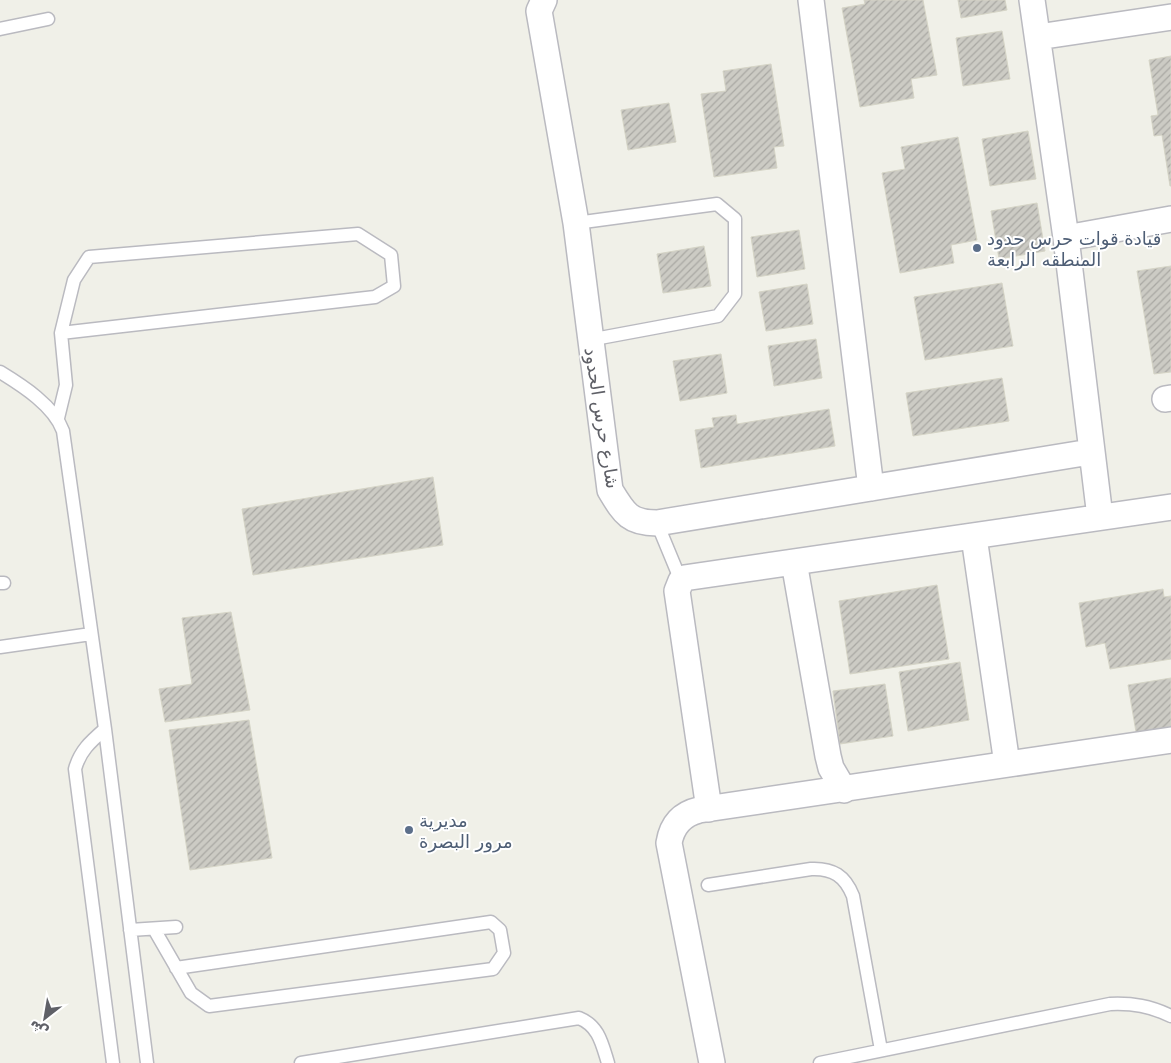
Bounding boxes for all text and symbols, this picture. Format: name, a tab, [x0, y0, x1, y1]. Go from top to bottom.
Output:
place label: قيادة قوات حرس حدود المنطقه الرابعة	[987, 228, 1161, 271]
marker: قيادة قوات حرس حدود المنطقه الرابعة	[971, 242, 983, 254]
street label: شارع حرس الحدود	[579, 346, 624, 490]
place label: مديرية مرور البصرة	[419, 810, 513, 853]
marker: مديرية مرور البصرة	[403, 824, 415, 836]
north arrow	[20, 993, 70, 1043]
text: ش	[26, 1017, 51, 1041]

